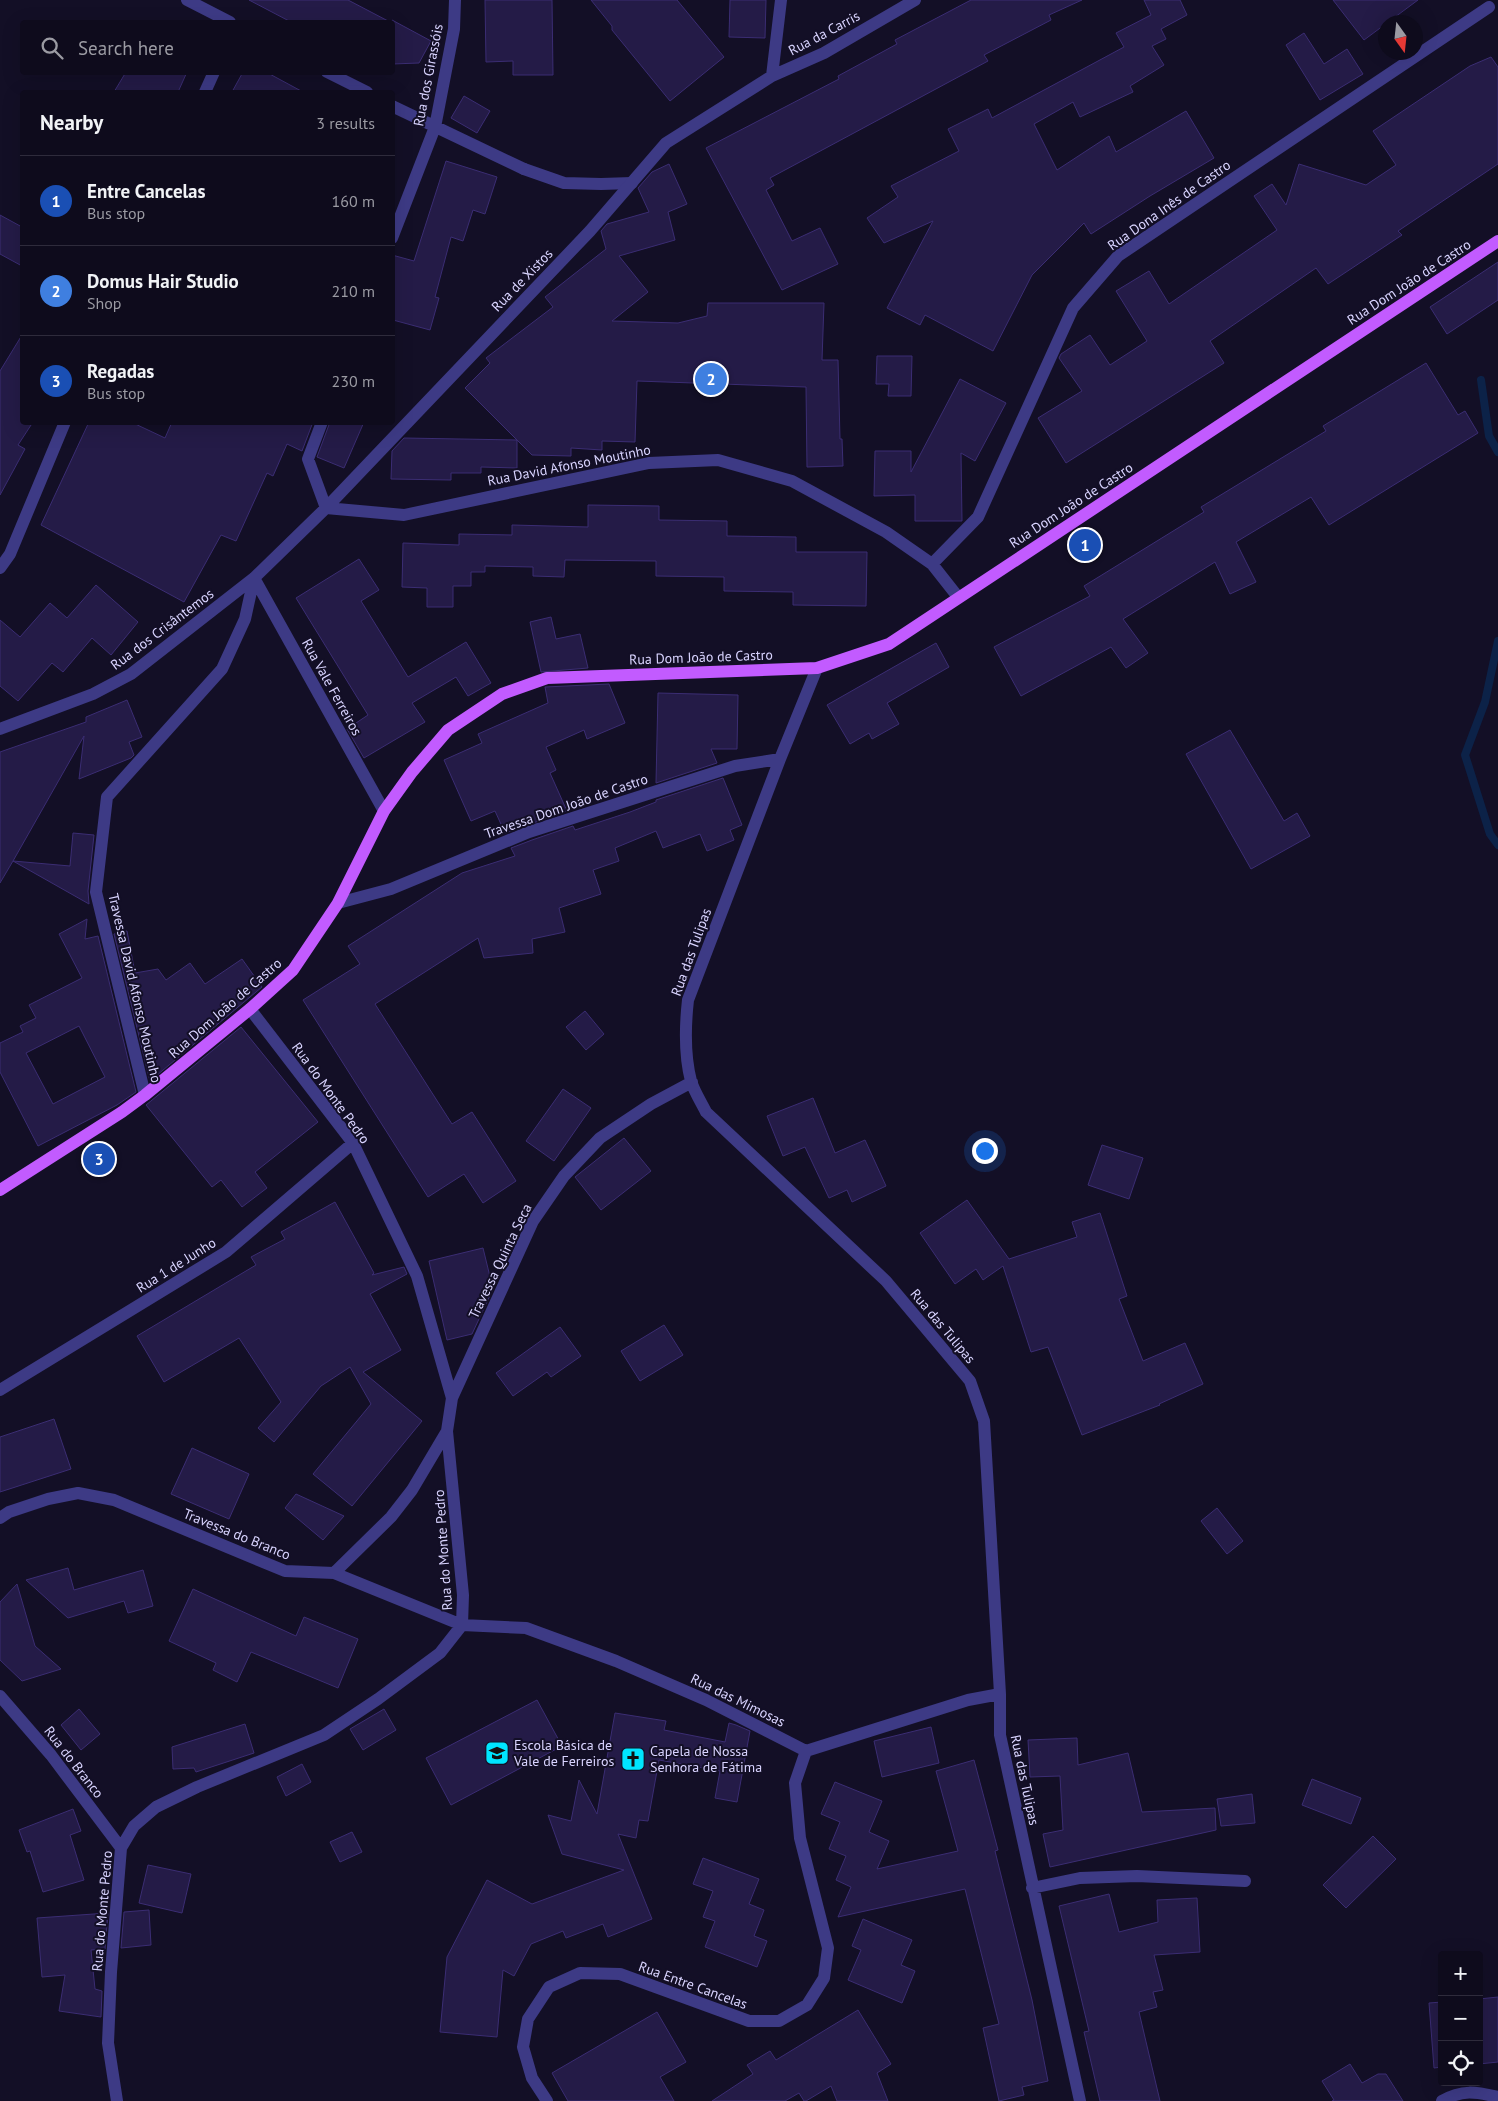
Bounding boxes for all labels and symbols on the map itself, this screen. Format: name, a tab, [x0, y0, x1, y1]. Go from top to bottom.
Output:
street label: Rua da Carris	[785, 7, 863, 59]
north arrow	[1378, 15, 1423, 60]
street label: Rua dos Girassóis	[409, 22, 447, 128]
street label: Rua Dona Inês de Castro	[1104, 156, 1234, 254]
street label: Rua Dom João de Castro	[1344, 235, 1474, 329]
street label: Rua de Xistos	[488, 245, 557, 315]
pin: 2	[695, 360, 727, 398]
street label: Rua David Afonso Moutinho	[486, 440, 652, 490]
street label: Rua Dom João de Castro	[1006, 458, 1136, 552]
pin: 1	[1069, 526, 1101, 564]
street label: Rua dos Crisântemos	[107, 584, 217, 674]
street label: Rua Vale Ferreiros	[298, 635, 366, 739]
street label: Rua Dom João de Castro	[629, 645, 773, 669]
street label: Travessa Dom João de Castro	[482, 770, 650, 842]
street label: Travessa David Afonso Moutinho	[104, 892, 166, 1084]
street label: Rua das Tulipas	[667, 906, 715, 998]
street label: Rua Dom João de Castro	[165, 954, 285, 1062]
street label: Rua do Monte Pedro	[288, 1039, 374, 1147]
your location	[972, 1138, 998, 1164]
pin: 3	[83, 1140, 115, 1178]
street label: Travessa Quinta Seca	[464, 1200, 536, 1321]
street label: Rua 1 de Junho	[133, 1233, 219, 1297]
street label: Rua das Tulipas	[906, 1285, 980, 1367]
street label: Rua do Monte Pedro	[430, 1489, 456, 1611]
street label: Travessa do Branco	[181, 1504, 293, 1564]
street label: Rua das Mimosas	[688, 1669, 788, 1731]
street label: Rua do Branco	[40, 1722, 108, 1802]
street label: Rua das Tulipas	[1007, 1733, 1043, 1827]
place label: Escola Básica de Vale de Ferreiros	[513, 1736, 615, 1770]
school or university icon: Escola Básica de Vale de Ferreiros	[484, 1740, 510, 1766]
place label: Capela de Nossa Senhora de Fátima	[650, 1742, 762, 1776]
church icon: Capela de Nossa Senhora de Fátima	[620, 1746, 646, 1772]
street label: Rua do Monte Pedro	[88, 1850, 116, 1972]
street label: Rua Entre Cancelas	[636, 1957, 750, 2013]

